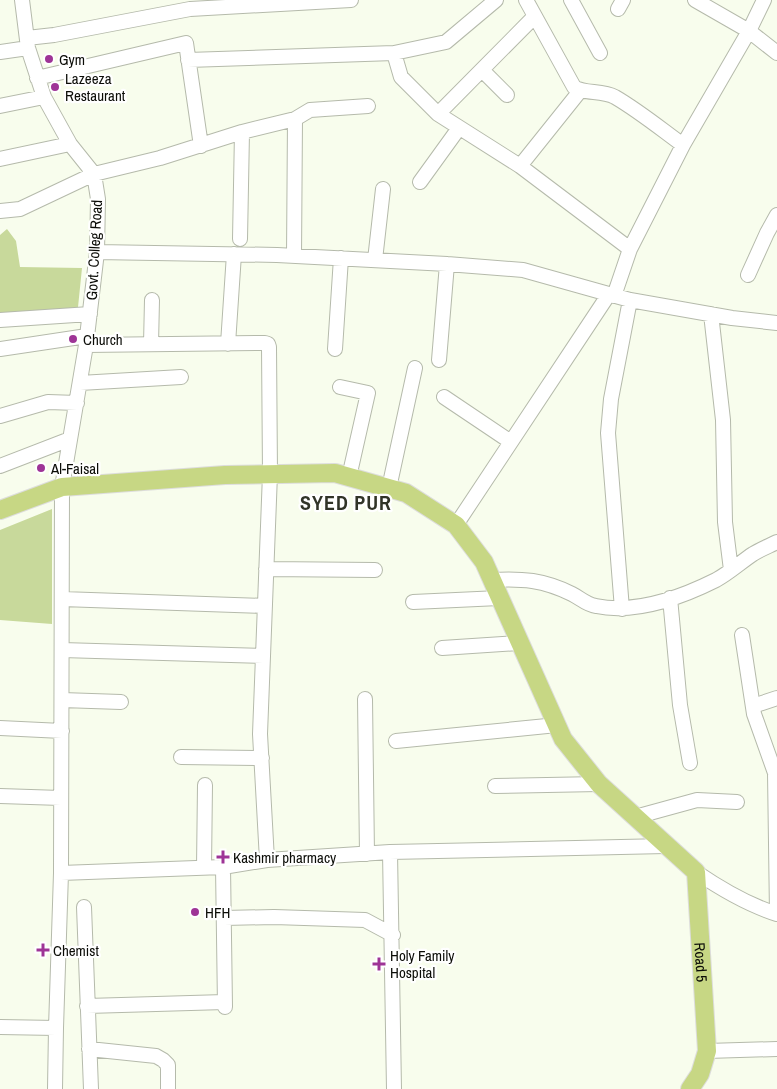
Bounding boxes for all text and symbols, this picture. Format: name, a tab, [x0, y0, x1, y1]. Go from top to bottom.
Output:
place label: Gym	[59, 49, 85, 70]
marker: Gym	[43, 53, 55, 65]
place label: Lazeeza Restaurant	[65, 68, 126, 106]
marker: Lazeeza Restaurant	[49, 81, 61, 93]
street label: Govt. Colleg Road	[81, 199, 107, 301]
place label: Church	[83, 329, 123, 350]
marker: Church	[67, 333, 79, 345]
place label: Al-Faisal	[50, 458, 99, 479]
marker: Al-Faisal	[35, 462, 47, 474]
district label: SYED PUR	[300, 489, 392, 516]
place label: Kashmir pharmacy	[233, 847, 337, 868]
marker: Kashmir pharmacy	[217, 851, 229, 863]
place label: HFH	[205, 902, 230, 923]
marker: HFH	[189, 906, 201, 918]
place label: Chemist	[53, 940, 99, 961]
street label: Road 5	[690, 942, 713, 983]
marker: Chemist	[37, 944, 49, 956]
place label: Holy Family Hospital	[390, 945, 455, 983]
marker: Holy Family Hospital	[372, 957, 386, 971]

